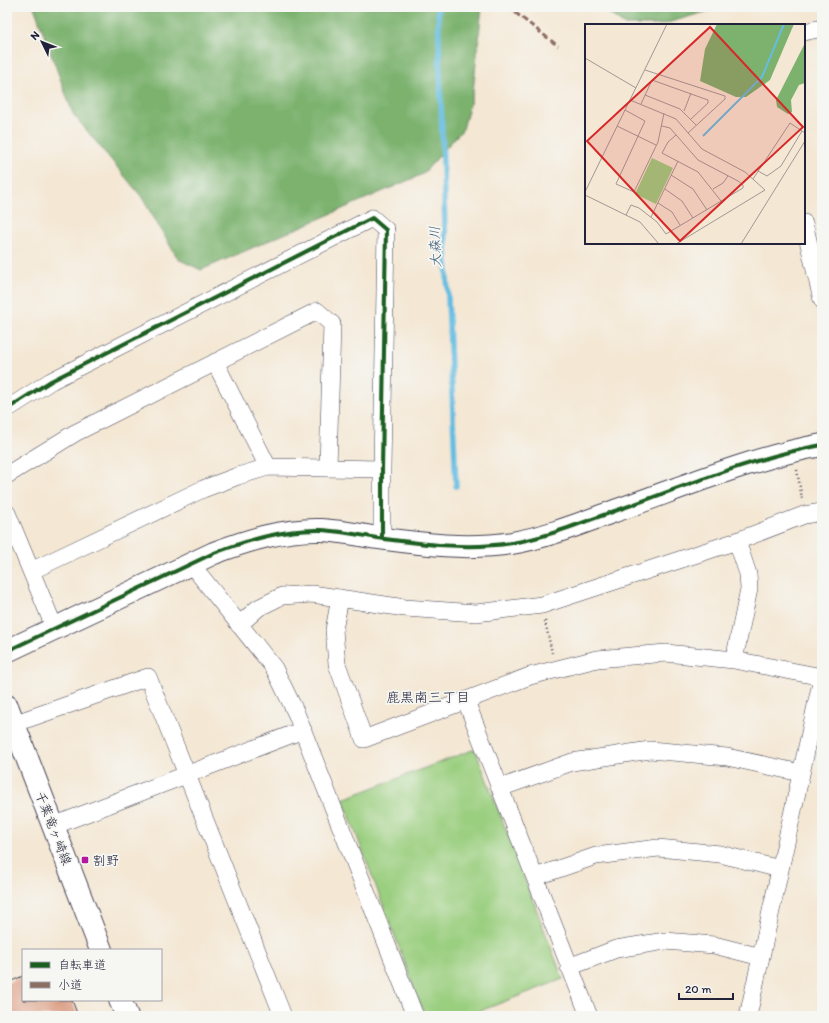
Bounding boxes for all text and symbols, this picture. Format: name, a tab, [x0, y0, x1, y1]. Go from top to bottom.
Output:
north arrow	[22, 22, 62, 62]
inset map	[585, 24, 805, 244]
text: N	[28, 28, 42, 43]
water label: 大森川	[426, 226, 445, 268]
district label: 鹿黒南三丁目	[386, 689, 470, 706]
street label: 千葉竜ヶ崎線	[33, 789, 75, 868]
place label: 割野	[93, 853, 119, 868]
marker: 割野	[80, 855, 90, 865]
legend	[22, 949, 162, 1001]
text: 自転車道	[58, 958, 106, 972]
scale bar	[679, 975, 733, 1001]
text: 小道	[58, 978, 82, 992]
text: 20 m	[685, 982, 712, 996]

